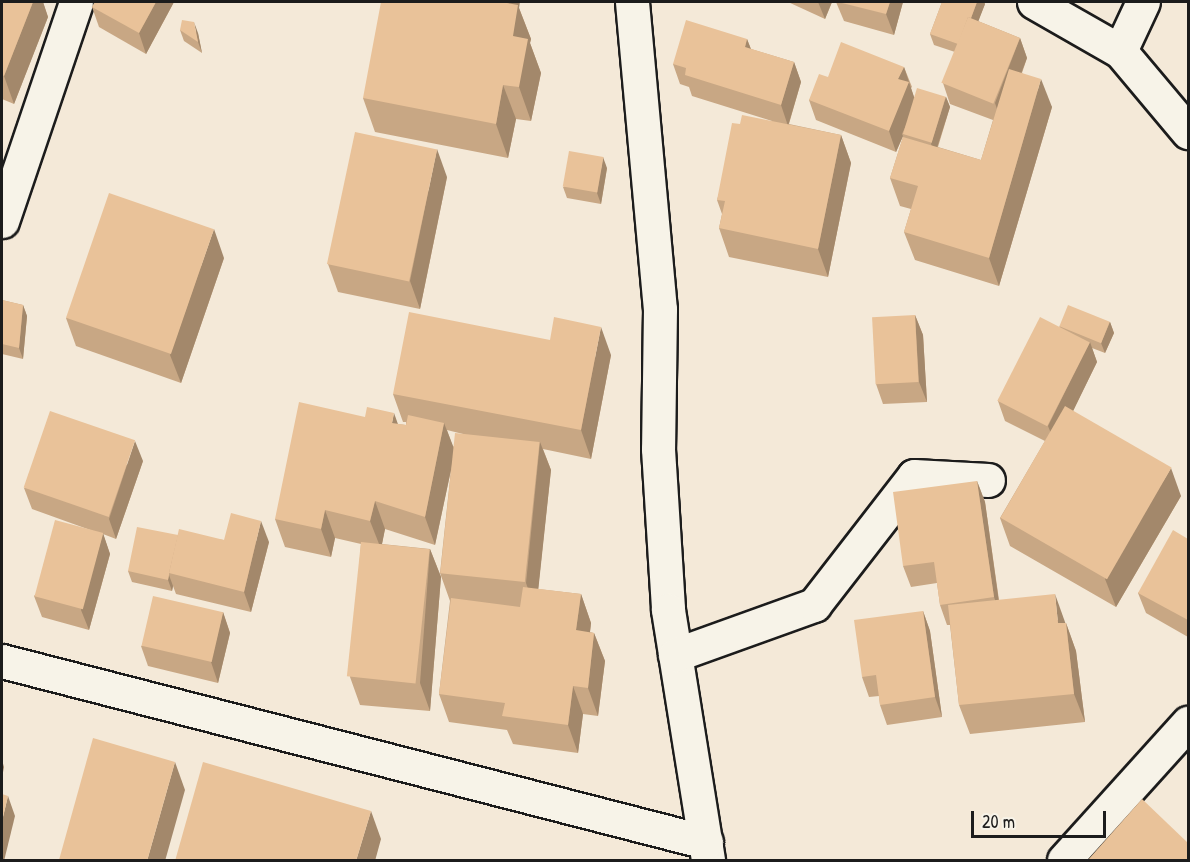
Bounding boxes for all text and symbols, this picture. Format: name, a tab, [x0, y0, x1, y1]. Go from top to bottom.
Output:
scale bar	[974, 799, 1109, 837]
text: 20 m	[982, 809, 1015, 834]

